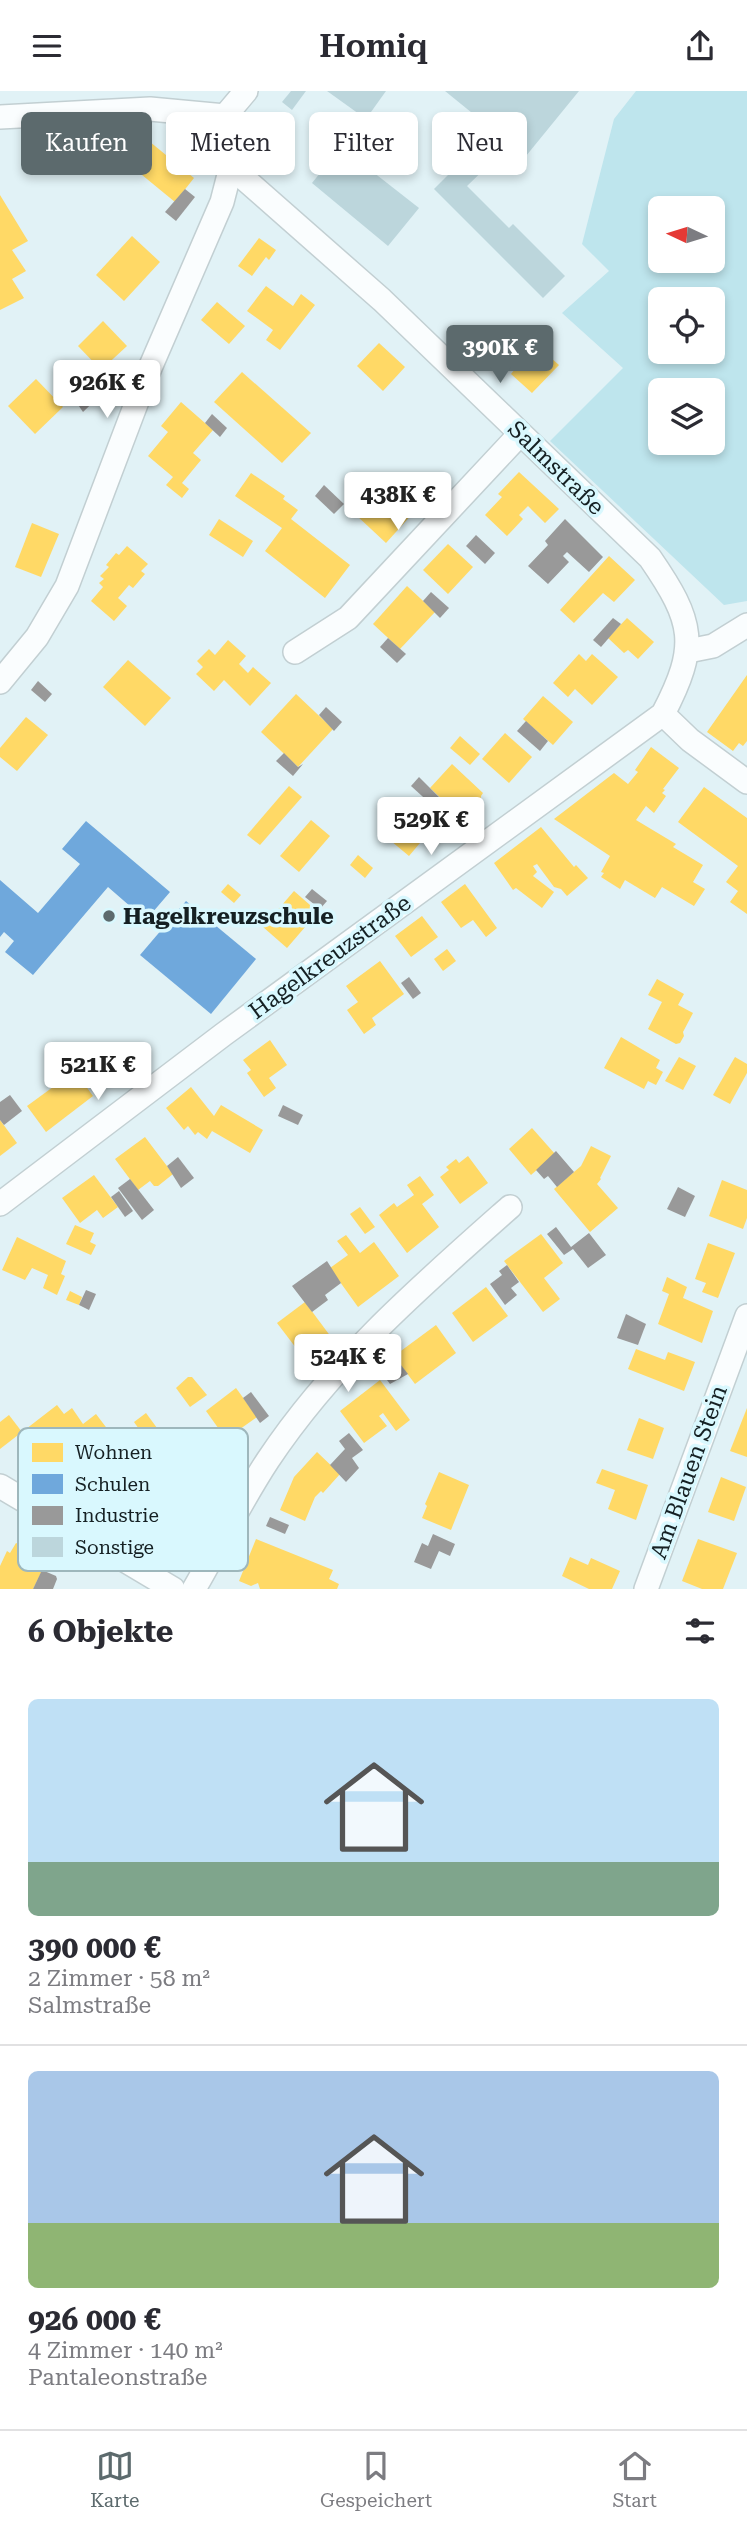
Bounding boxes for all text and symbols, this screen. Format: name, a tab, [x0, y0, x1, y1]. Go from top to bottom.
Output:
icon: menu	[28, 27, 66, 65]
text: Homiq	[319, 27, 428, 65]
icon: share	[681, 27, 719, 65]
chip: Kaufen	[21, 112, 152, 175]
chip: Mieten	[166, 112, 295, 175]
chip: Filter	[309, 112, 418, 175]
chip: Neu	[432, 112, 527, 175]
north arrow	[648, 196, 724, 273]
map controls	[648, 196, 725, 455]
button: locate	[648, 287, 725, 364]
pin: 390K €	[443, 325, 557, 385]
text: 390K €	[462, 334, 538, 361]
pin: 926K €	[50, 361, 164, 420]
text: 926K €	[69, 369, 145, 396]
button: layers	[648, 378, 725, 455]
street label: Salmstraße	[502, 416, 610, 520]
pin: 438K €	[341, 473, 455, 532]
text: 438K €	[360, 481, 436, 508]
pin: 529K €	[374, 797, 488, 857]
text: 529K €	[393, 806, 469, 833]
street label: Hagelkreuzstraße	[244, 889, 416, 1025]
place label: Hagelkreuzschule	[123, 903, 334, 930]
marker: Hagelkreuzschule	[101, 908, 117, 924]
pin: 521K €	[41, 1042, 155, 1102]
text: 521K €	[60, 1051, 136, 1078]
pin: 524K €	[291, 1335, 405, 1394]
text: 524K €	[310, 1343, 386, 1370]
street label: Am Blauen Stein	[645, 1381, 733, 1562]
legend	[18, 1428, 248, 1571]
text: Wohnen	[75, 1441, 152, 1464]
text: Schulen	[75, 1473, 150, 1496]
text: Industrie	[75, 1504, 159, 1527]
text: Sonstige	[75, 1536, 154, 1559]
icon: filters	[681, 1612, 719, 1650]
text: 6 Objekte	[28, 1614, 173, 1649]
icon: home	[311, 1744, 437, 1870]
text: 390 000 €	[28, 1930, 161, 1965]
text: 2 Zimmer · 58 m²	[28, 1965, 210, 1992]
text: Salmstraße	[28, 1992, 151, 2019]
icon: home	[311, 2116, 437, 2242]
text: 926 000 €	[28, 2302, 161, 2337]
text: 4 Zimmer · 140 m²	[28, 2337, 223, 2364]
text: Pantaleonstraße	[28, 2364, 207, 2391]
tab: Karte	[90, 2447, 140, 2512]
tab: Gespeichert	[320, 2447, 432, 2512]
tab: Start	[613, 2447, 657, 2512]

